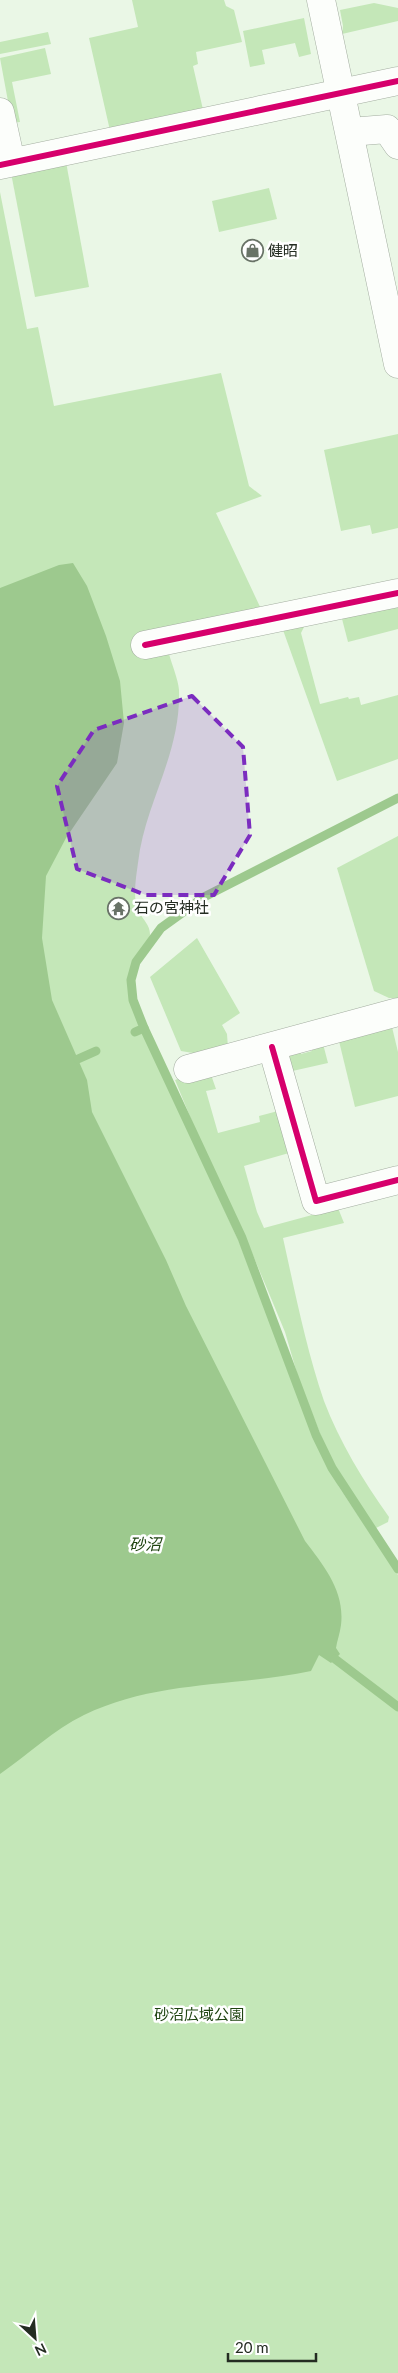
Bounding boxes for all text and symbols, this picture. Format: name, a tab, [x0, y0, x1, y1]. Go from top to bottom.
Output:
shop icon: 健昭	[240, 239, 264, 263]
place label: 健昭	[268, 241, 298, 259]
temple icon: 石の宮神社	[106, 896, 130, 920]
place label: 石の宮神社	[134, 898, 209, 916]
water label: 砂沼	[129, 1534, 163, 1553]
park label: 砂沼広域公園	[154, 2005, 244, 2023]
north arrow	[10, 2313, 60, 2363]
scale bar	[228, 2330, 316, 2362]
text: 20 m	[235, 2338, 269, 2356]
text: N	[32, 2340, 49, 2360]

